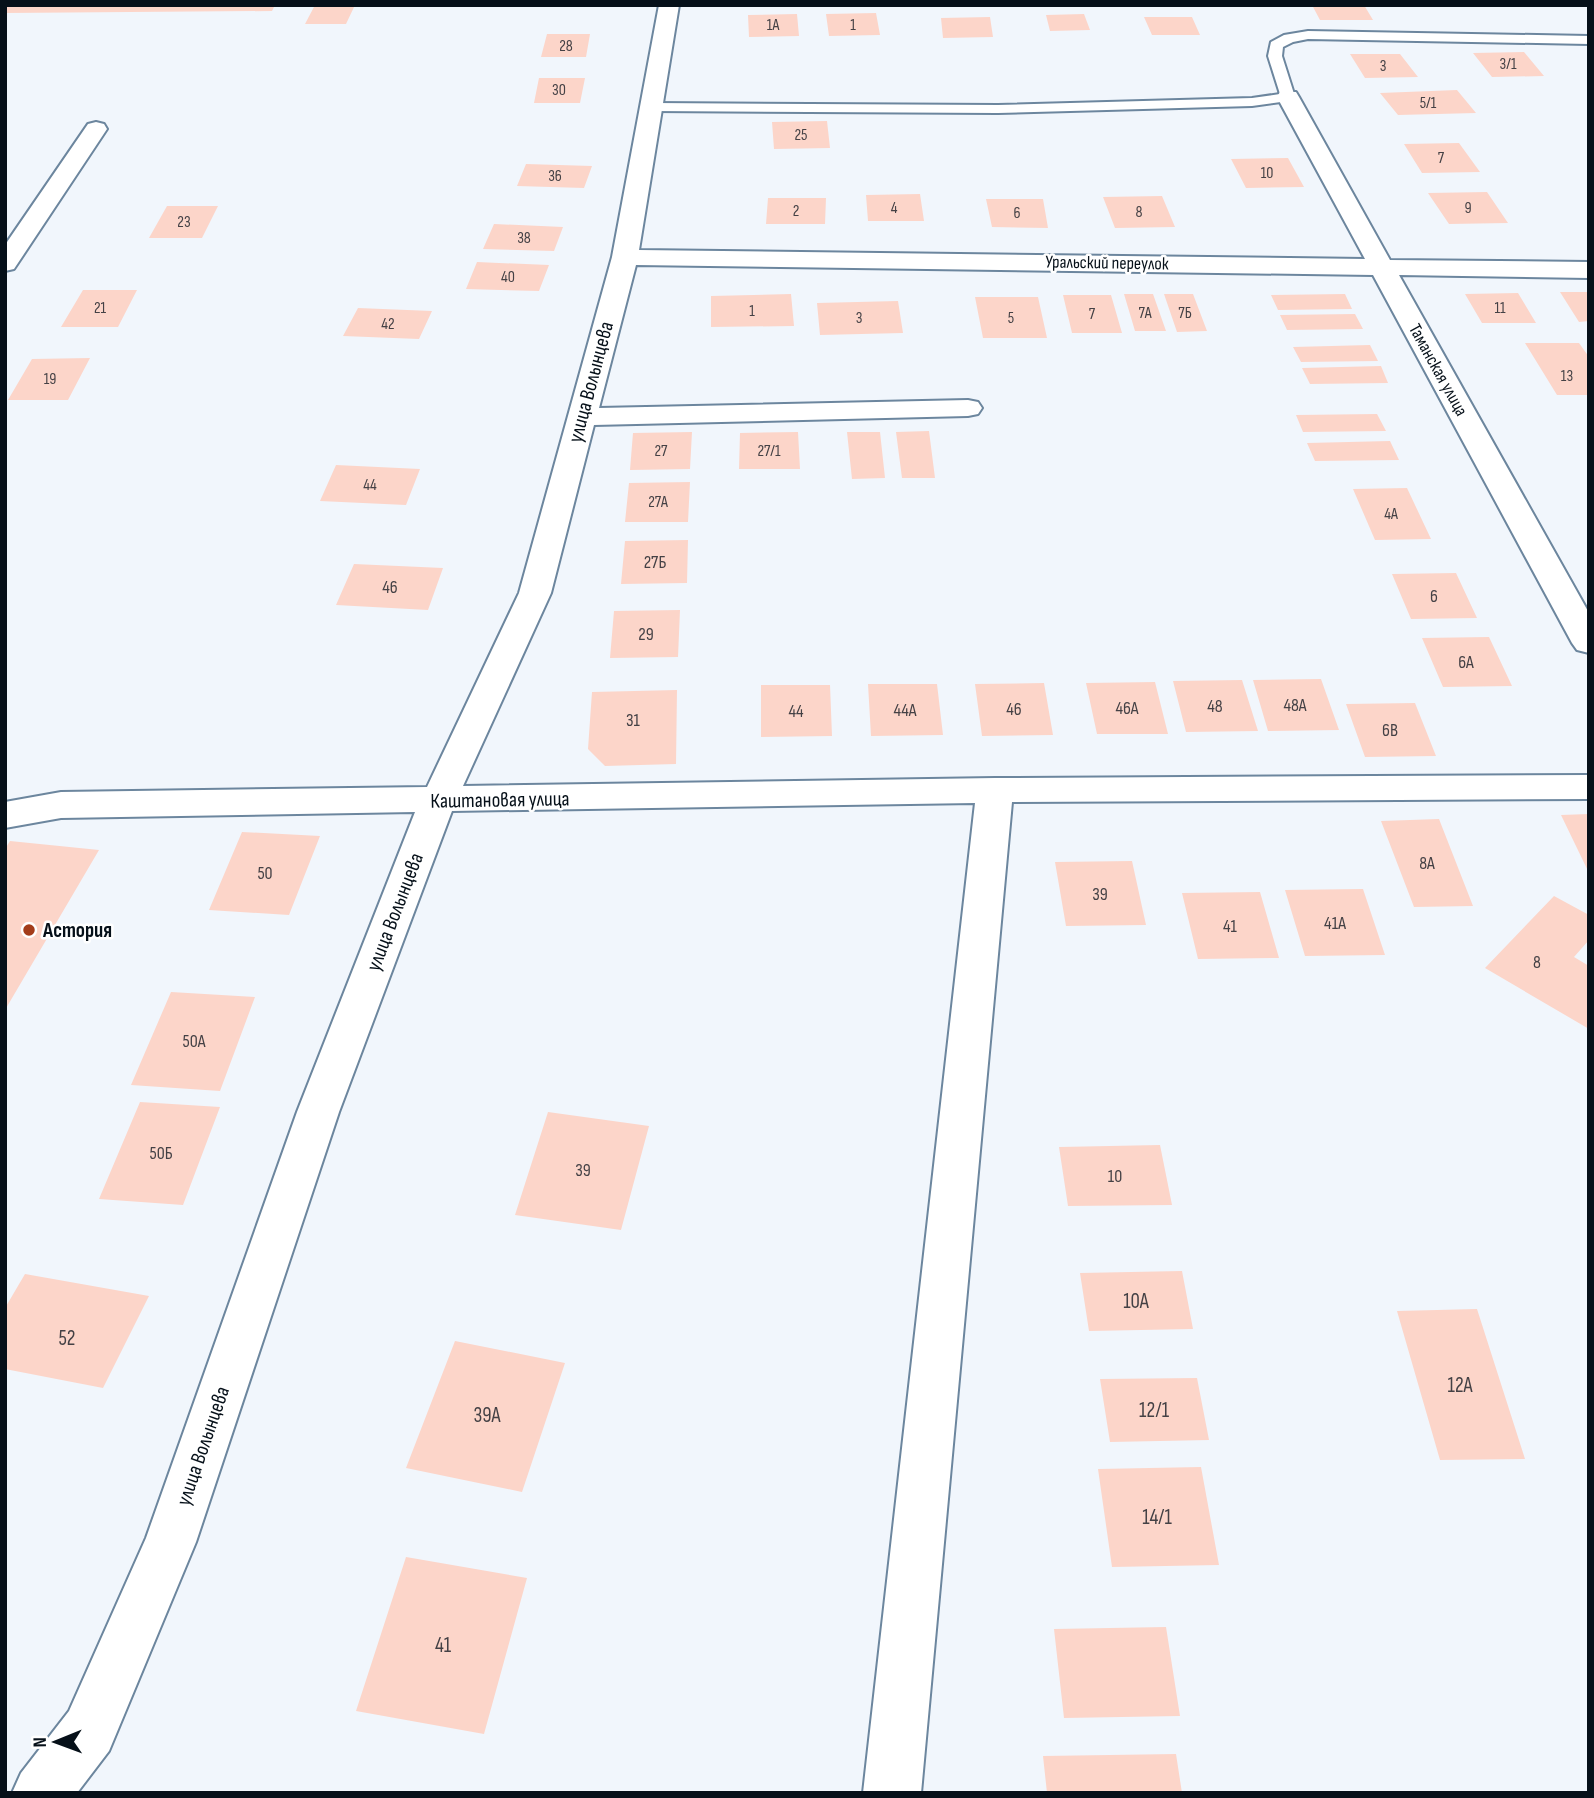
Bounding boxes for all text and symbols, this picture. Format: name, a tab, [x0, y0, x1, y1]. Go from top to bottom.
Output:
house number: 1А	[767, 16, 779, 35]
house number: 1	[850, 16, 856, 35]
house number: 28	[559, 37, 573, 56]
house number: 3/1	[1500, 55, 1517, 74]
house number: 3	[1380, 57, 1386, 76]
house number: 30	[552, 81, 566, 100]
house number: 5/1	[1420, 94, 1437, 113]
house number: 25	[794, 126, 808, 145]
house number: 7	[1438, 149, 1445, 168]
house number: 10	[1261, 164, 1273, 183]
house number: 36	[548, 167, 562, 186]
house number: 4	[891, 199, 898, 218]
house number: 9	[1464, 199, 1472, 218]
house number: 2	[793, 202, 799, 221]
house number: 8	[1135, 203, 1143, 222]
house number: 6	[1013, 204, 1021, 223]
house number: 23	[177, 213, 191, 232]
house number: 38	[517, 229, 531, 248]
street label: Уральский переулок	[1045, 251, 1169, 275]
house number: 40	[501, 268, 515, 287]
house number: 21	[94, 299, 107, 318]
house number: 11	[1494, 299, 1506, 318]
house number: 1	[749, 302, 755, 321]
house number: 7А	[1139, 304, 1152, 323]
house number: 7Б	[1178, 304, 1192, 323]
house number: 7	[1089, 305, 1096, 324]
house number: 3	[856, 309, 862, 328]
house number: 5	[1008, 309, 1014, 328]
house number: 42	[381, 315, 395, 334]
street label: улица Волынцева	[563, 319, 619, 445]
street label: Таманская улица	[1404, 320, 1472, 420]
house number: 13	[1561, 367, 1573, 386]
house number: 19	[44, 370, 56, 389]
house number: 27	[654, 442, 668, 461]
house number: 27/1	[757, 442, 781, 461]
house number: 44	[363, 476, 377, 495]
house number: 27А	[648, 493, 668, 512]
house number: 4А	[1384, 505, 1398, 524]
house number: 27Б	[644, 552, 666, 573]
house number: 46	[382, 577, 398, 598]
house number: 6	[1430, 586, 1438, 607]
house number: 29	[638, 624, 654, 645]
house number: 6А	[1458, 652, 1474, 673]
house number: 48А	[1283, 695, 1307, 716]
house number: 48	[1207, 696, 1223, 717]
house number: 46А	[1115, 698, 1139, 719]
house number: 46	[1006, 699, 1022, 720]
house number: 44А	[894, 700, 917, 721]
house number: 44	[788, 701, 804, 722]
house number: 31	[626, 710, 641, 731]
house number: 6В	[1382, 720, 1398, 741]
street label: Каштановая улица	[430, 786, 570, 814]
street label: улица Волынцева	[361, 849, 429, 975]
house number: 8А	[1419, 853, 1435, 874]
house number: 50	[257, 863, 273, 884]
house number: 39	[1092, 884, 1108, 905]
house number: 41А	[1324, 913, 1346, 934]
house number: 41	[1223, 916, 1238, 937]
place label: Астория	[42, 918, 112, 943]
marker: Астория	[21, 922, 37, 938]
house number: 8	[1533, 952, 1541, 973]
house number: 50А	[183, 1031, 206, 1052]
house number: 50Б	[149, 1143, 173, 1164]
house number: 39	[575, 1160, 591, 1181]
house number: 10	[1108, 1166, 1122, 1187]
house number: 10А	[1123, 1289, 1150, 1314]
house number: 52	[58, 1326, 76, 1351]
house number: 12А	[1447, 1373, 1474, 1398]
street label: улица Волынцева	[171, 1383, 235, 1509]
house number: 12/1	[1139, 1398, 1170, 1423]
house number: 39А	[473, 1403, 502, 1428]
house number: 14/1	[1142, 1505, 1172, 1530]
house number: 41	[435, 1633, 452, 1658]
north arrow	[21, 1707, 91, 1777]
text: N	[29, 1737, 52, 1748]

